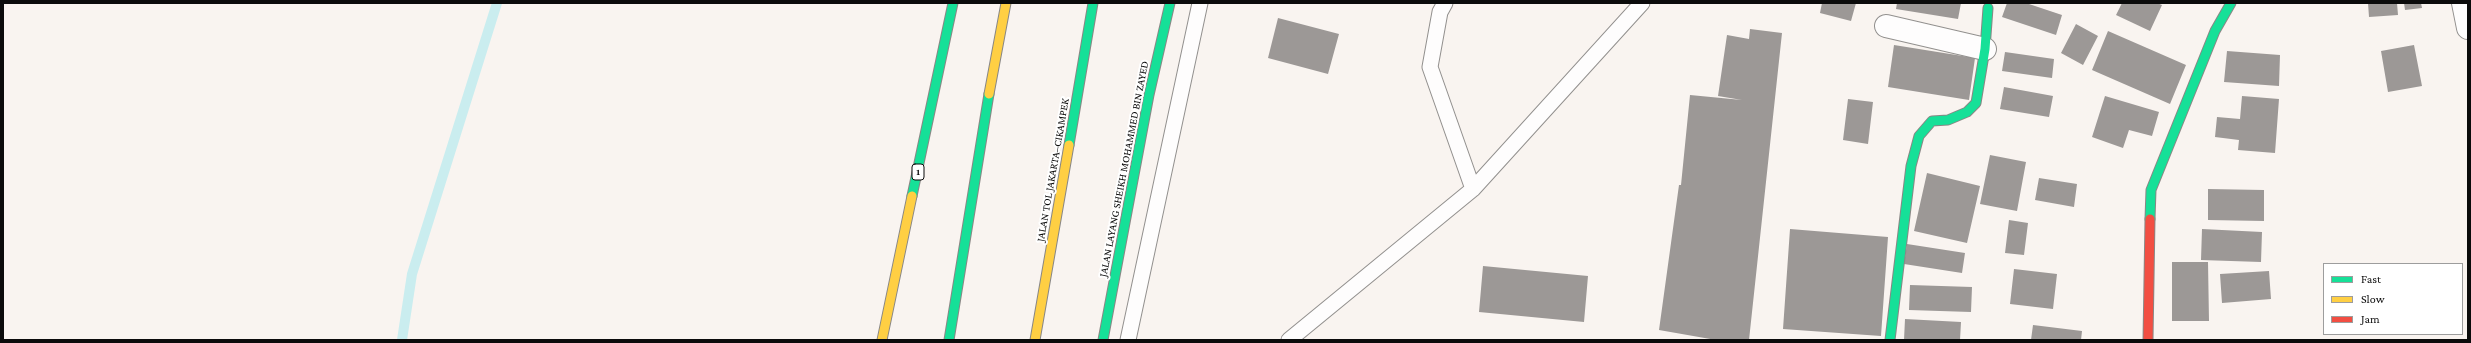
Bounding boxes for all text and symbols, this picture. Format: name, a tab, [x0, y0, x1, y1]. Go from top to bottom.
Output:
street label: JALAN LAYANG SHEIKH MOHAMMED BIN ZAYED	[1097, 60, 1151, 278]
street label: JALAN TOL JAKARTA–CIKAMPEK	[1034, 97, 1072, 243]
road number: 1	[912, 164, 924, 180]
legend	[2323, 263, 2463, 335]
text: Fast	[2361, 272, 2381, 286]
text: Slow	[2361, 292, 2385, 306]
text: Jam	[2361, 312, 2380, 326]

